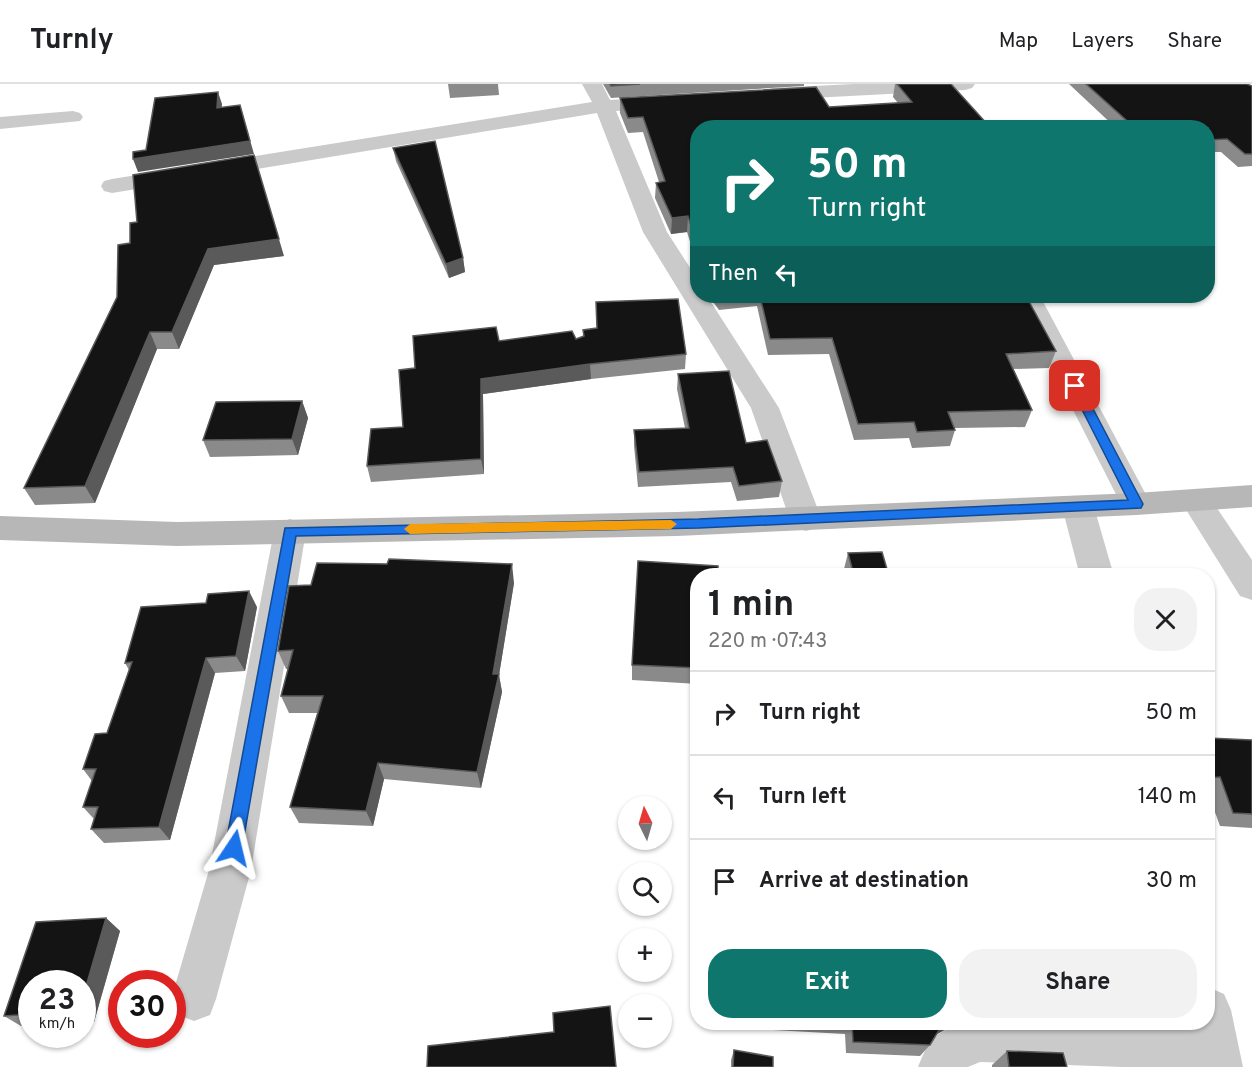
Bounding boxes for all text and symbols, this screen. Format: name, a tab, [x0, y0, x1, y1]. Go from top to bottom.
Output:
text: Turnly	[30, 23, 114, 59]
text: Map	[999, 28, 1038, 55]
text: Layers	[1071, 28, 1134, 55]
text: Share	[1167, 28, 1222, 55]
text: 50 m	[807, 140, 908, 193]
icon: right	[708, 144, 786, 222]
text: Turn right	[807, 192, 926, 226]
icon: left	[770, 258, 803, 291]
text: Then	[708, 261, 758, 288]
pin	[1049, 360, 1100, 411]
icon: arrive	[1058, 369, 1091, 402]
text: 1 min	[708, 583, 794, 629]
button: close	[1134, 588, 1197, 651]
text: 220 m · 07:43	[708, 629, 827, 655]
icon: right	[708, 697, 741, 730]
text: Turn right	[759, 700, 861, 727]
text: 50 m	[1145, 700, 1197, 727]
icon: left	[708, 781, 741, 814]
text: Turn left	[759, 784, 847, 811]
text: 140 m	[1138, 784, 1197, 811]
north arrow	[618, 796, 672, 850]
map controls	[618, 796, 672, 1048]
position arrow	[202, 816, 266, 880]
button: search	[618, 862, 672, 916]
icon: arrive	[708, 865, 741, 898]
text: Arrive at destination	[759, 868, 969, 895]
text: 30 m	[1146, 868, 1197, 895]
button: +	[618, 928, 672, 982]
button: Exit	[708, 949, 947, 1018]
button: Share	[959, 949, 1197, 1018]
speed limit sign: 30	[108, 970, 186, 1048]
text: 23	[39, 983, 75, 1020]
button: −	[618, 994, 672, 1048]
text: km/h	[39, 1015, 75, 1034]

